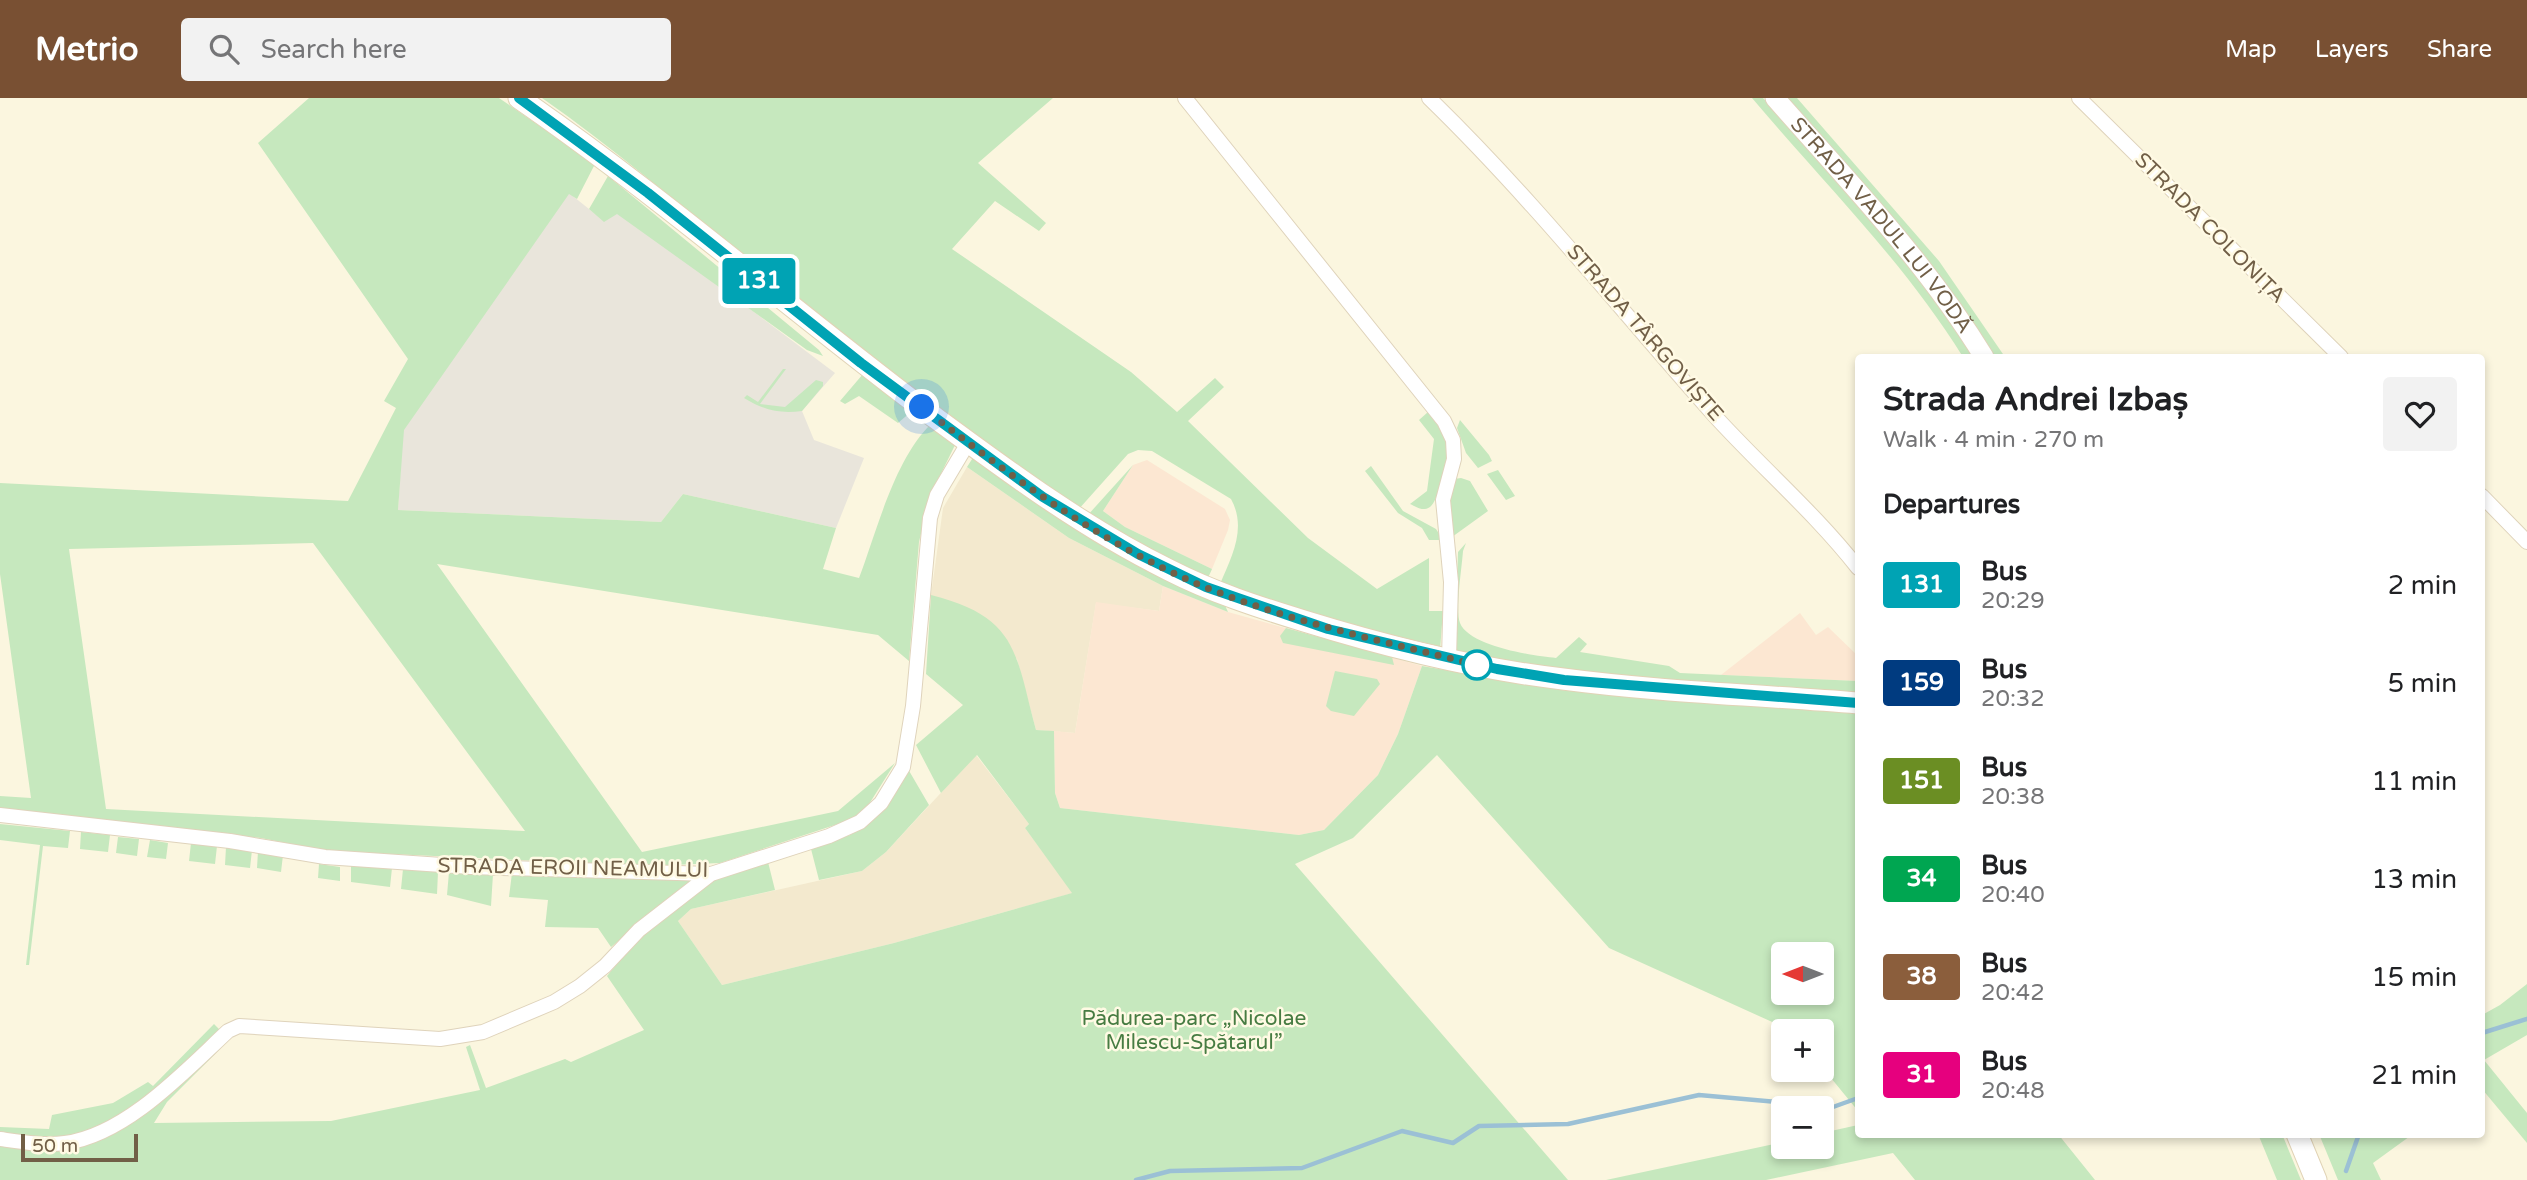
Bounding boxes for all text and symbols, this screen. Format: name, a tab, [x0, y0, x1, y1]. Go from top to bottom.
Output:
search box	[181, 18, 671, 81]
text: Metrio	[35, 30, 139, 69]
icon: search	[205, 30, 243, 68]
text: Search here	[261, 34, 407, 65]
text: Map	[2225, 35, 2277, 64]
text: Layers	[2315, 35, 2389, 64]
text: Share	[2427, 35, 2492, 64]
street label: STRADA VADUL LUI VODĂ	[1785, 112, 1978, 338]
street label: STRADA COLONIȚA	[2130, 148, 2290, 308]
street label: STRADA TÂRGOVIȘTE	[1561, 240, 1729, 426]
line badge: 131	[719, 258, 799, 304]
text: 131	[736, 266, 782, 295]
button: heart	[2383, 377, 2457, 451]
text: Strada Andrei Izbaș	[1883, 380, 2188, 419]
your location	[904, 389, 939, 424]
text: Walk · 4 min · 270 m	[1883, 426, 2104, 454]
text: Departures	[1883, 489, 2020, 520]
text: Bus	[1981, 556, 2027, 587]
text: 131	[1899, 570, 1944, 599]
text: 2 min	[2388, 570, 2457, 601]
text: 20:29	[1981, 587, 2045, 615]
unlabelled marker	[1462, 650, 1492, 680]
text: Bus	[1981, 654, 2027, 685]
text: 159	[1899, 668, 1944, 697]
text: 5 min	[2388, 668, 2457, 699]
text: 20:32	[1981, 685, 2045, 713]
text: Bus	[1981, 752, 2027, 783]
text: 151	[1899, 766, 1944, 795]
text: 11 min	[2371, 766, 2457, 797]
text: 20:38	[1981, 783, 2045, 811]
text: Bus	[1981, 850, 2027, 881]
street label: STRADA EROII NEAMULUI	[437, 853, 709, 883]
text: 34	[1906, 864, 1937, 893]
text: 13 min	[2371, 864, 2457, 895]
text: 20:40	[1981, 881, 2045, 909]
north arrow	[1771, 942, 1834, 1004]
map controls	[1771, 942, 1834, 1159]
text: Bus	[1981, 948, 2027, 979]
text: 38	[1906, 962, 1937, 991]
text: 15 min	[2371, 962, 2457, 993]
text: 20:42	[1981, 979, 2045, 1007]
park label: Pădurea-parc „Nicolae Milescu-Spătarul”	[1082, 1006, 1306, 1055]
button: +	[1771, 1019, 1834, 1082]
text: Bus	[1981, 1046, 2027, 1077]
text: 31	[1906, 1060, 1937, 1089]
text: 21 min	[2371, 1060, 2457, 1091]
text: 20:48	[1981, 1077, 2045, 1105]
button: −	[1771, 1096, 1834, 1159]
scale bar	[21, 1131, 138, 1163]
text: 50 m	[32, 1135, 78, 1157]

